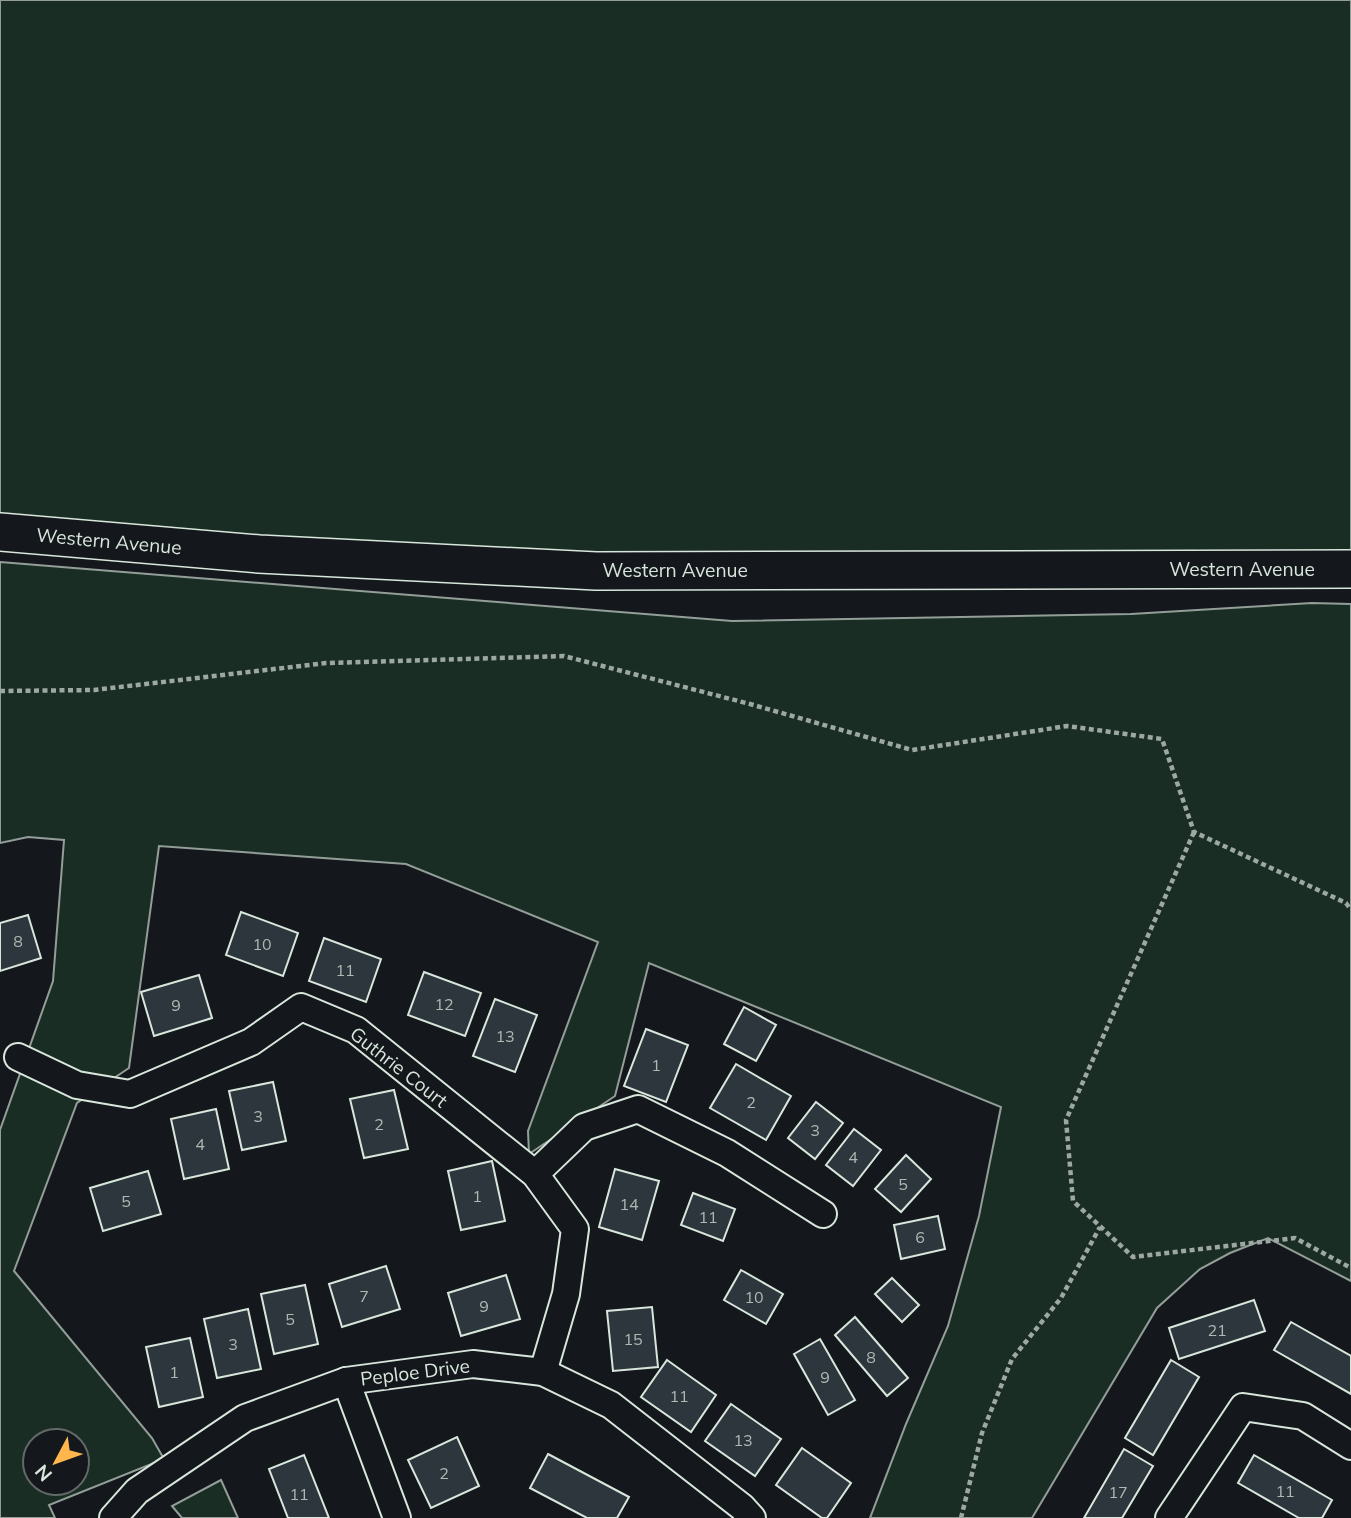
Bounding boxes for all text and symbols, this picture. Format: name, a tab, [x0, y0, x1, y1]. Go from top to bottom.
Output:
street label: Western Avenue	[35, 523, 183, 559]
street label: Western Avenue	[1169, 557, 1315, 581]
street label: Western Avenue	[602, 558, 748, 582]
house number: 8	[13, 931, 23, 951]
house number: 10	[252, 934, 272, 954]
house number: 11	[335, 960, 355, 980]
house number: 12	[434, 994, 454, 1014]
house number: 9	[171, 995, 181, 1015]
street label: Guthrie Court	[345, 1021, 453, 1113]
house number: 13	[495, 1026, 515, 1046]
house number: 1	[651, 1055, 661, 1075]
house number: 2	[746, 1092, 756, 1112]
house number: 3	[253, 1106, 263, 1126]
house number: 2	[374, 1114, 384, 1134]
house number: 3	[810, 1120, 820, 1140]
house number: 4	[195, 1134, 205, 1154]
house number: 4	[848, 1147, 858, 1167]
house number: 5	[898, 1174, 908, 1194]
house number: 1	[472, 1186, 482, 1206]
house number: 5	[121, 1191, 131, 1211]
house number: 14	[619, 1194, 639, 1214]
house number: 11	[698, 1207, 718, 1227]
house number: 6	[915, 1227, 925, 1247]
house number: 7	[359, 1286, 369, 1306]
house number: 10	[744, 1287, 764, 1307]
house number: 9	[479, 1296, 489, 1316]
house number: 5	[285, 1309, 295, 1329]
house number: 21	[1207, 1320, 1227, 1340]
house number: 15	[623, 1329, 643, 1349]
house number: 3	[228, 1334, 238, 1354]
house number: 8	[866, 1347, 876, 1367]
street label: Peploe Drive	[359, 1353, 471, 1391]
house number: 1	[169, 1362, 179, 1382]
house number: 9	[820, 1367, 830, 1387]
house number: 11	[669, 1386, 689, 1406]
north arrow	[21, 1427, 91, 1497]
house number: 13	[733, 1430, 753, 1450]
text: N	[29, 1460, 57, 1486]
house number: 2	[439, 1463, 449, 1483]
house number: 11	[1275, 1481, 1295, 1501]
house number: 17	[1108, 1482, 1128, 1502]
house number: 11	[289, 1484, 309, 1504]

